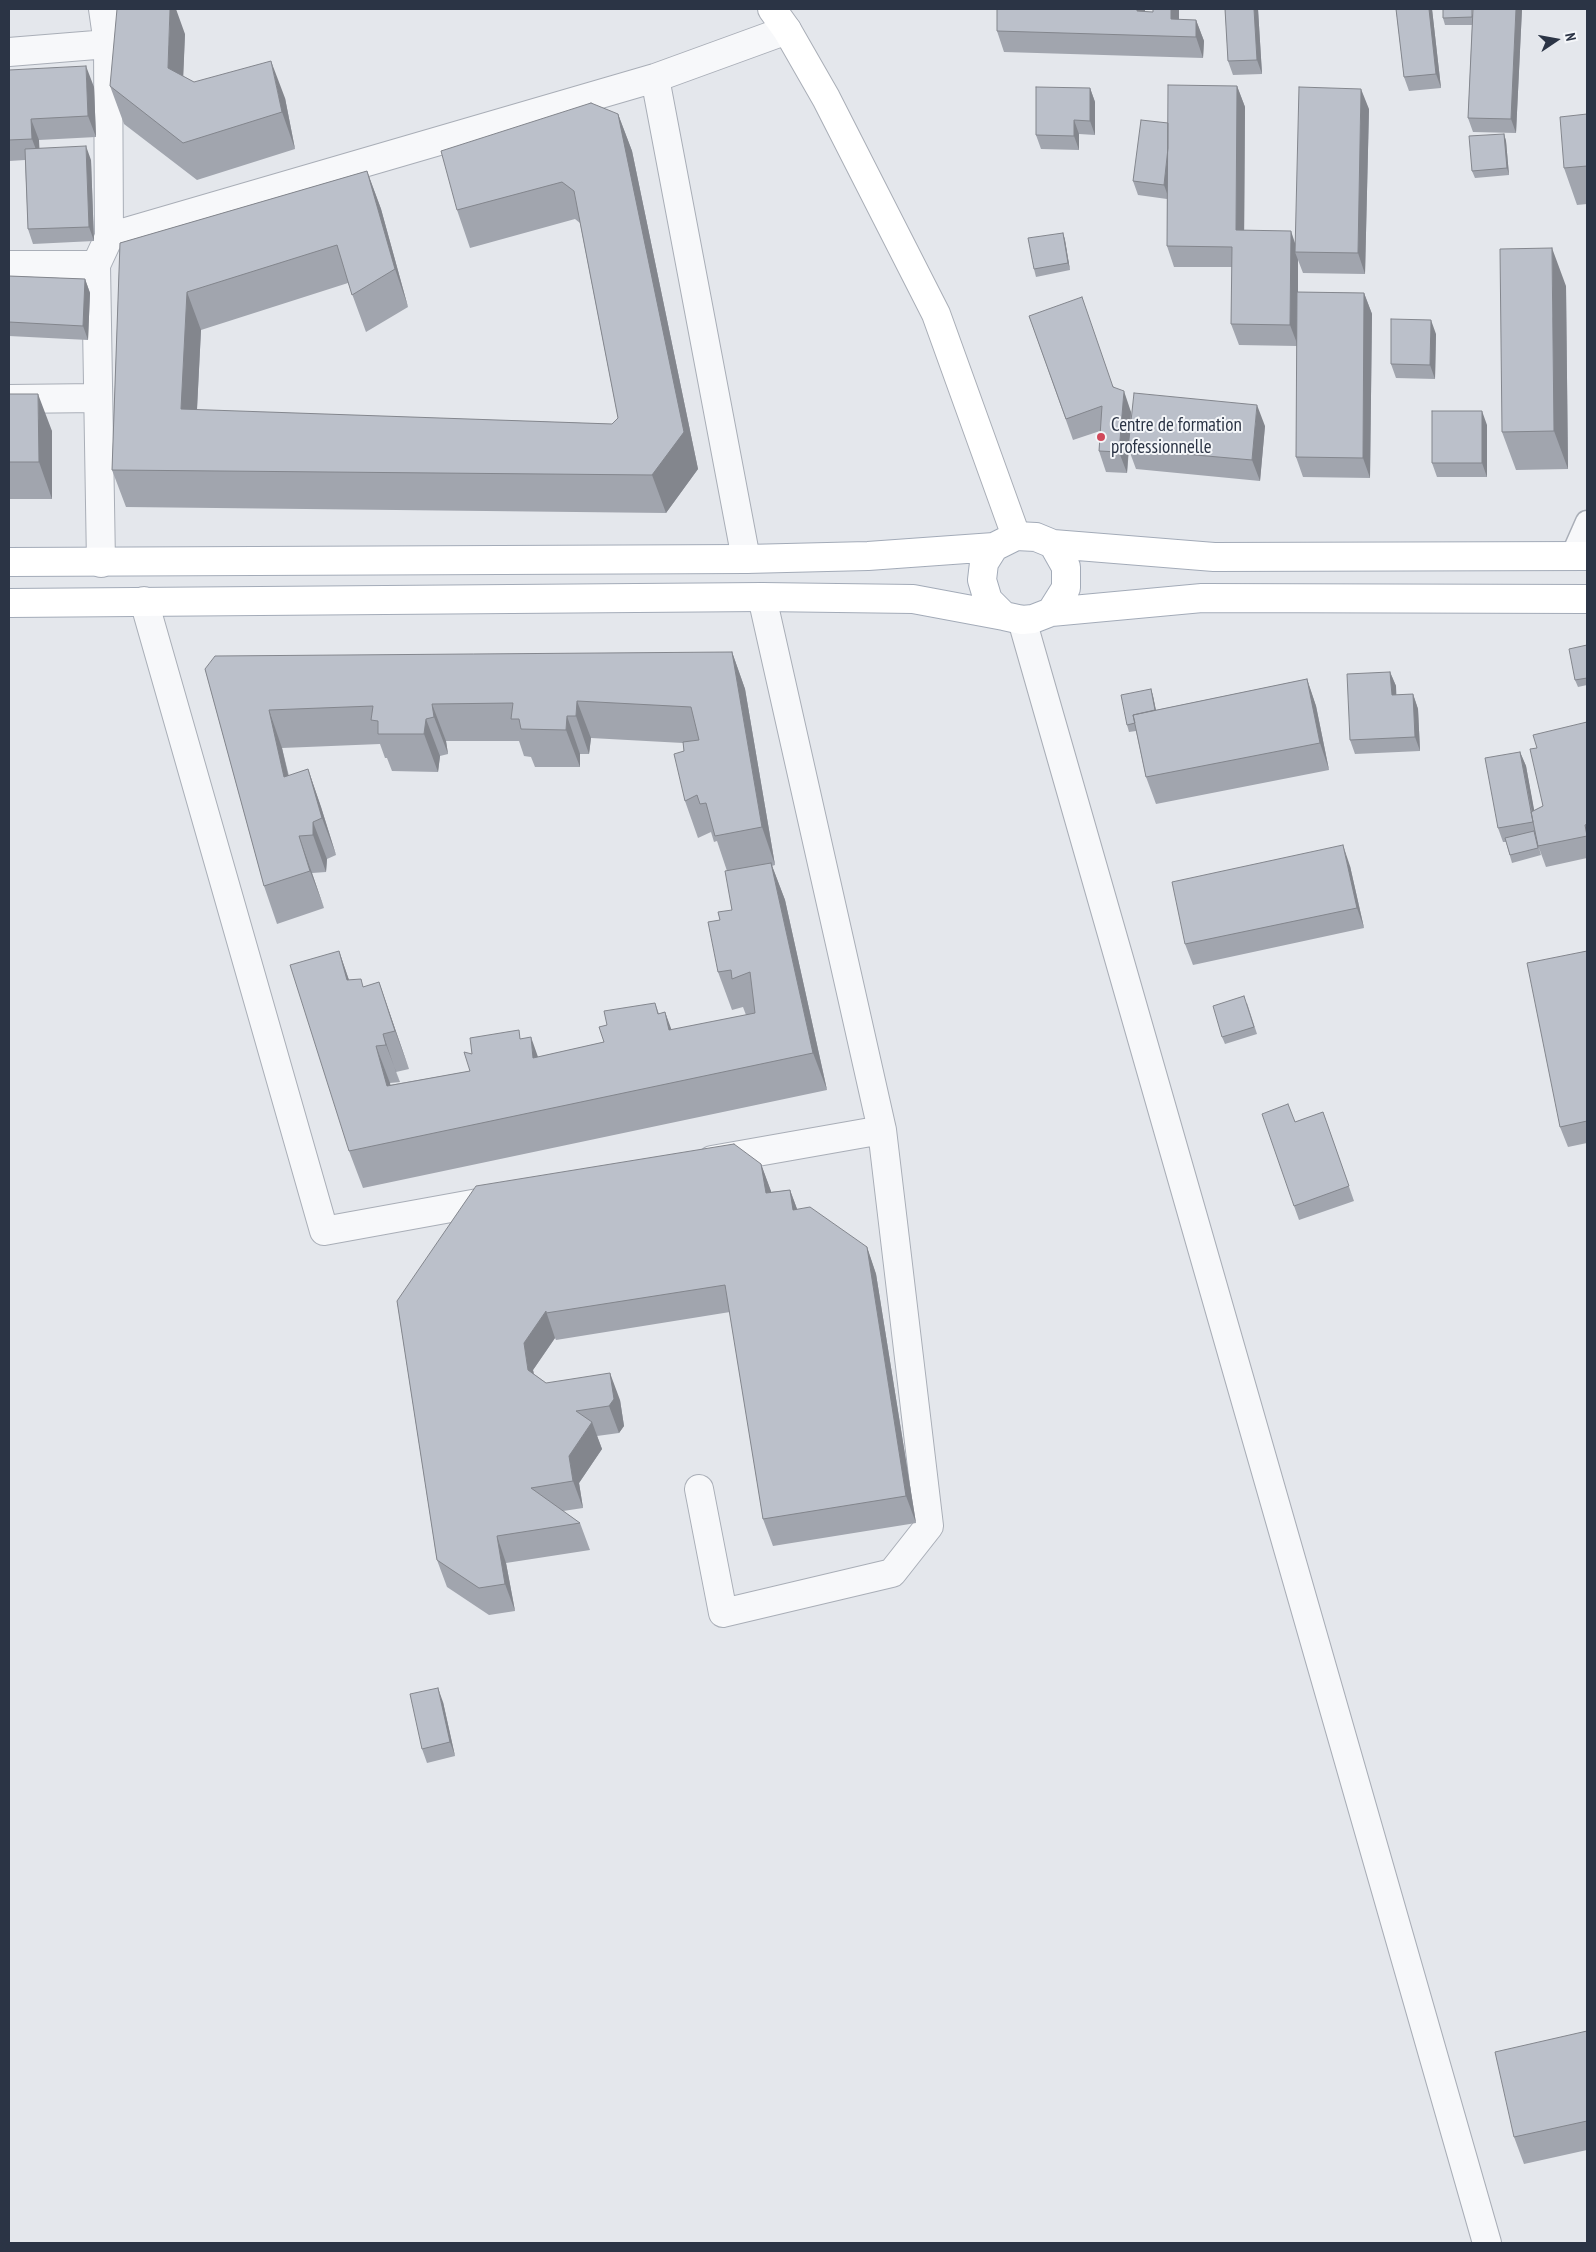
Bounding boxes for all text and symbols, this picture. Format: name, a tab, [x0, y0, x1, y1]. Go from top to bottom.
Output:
north arrow	[1531, 15, 1581, 65]
text: N	[1561, 31, 1580, 42]
place label: Centre de formation professionnelle	[1111, 415, 1242, 459]
marker: Centre de formation professionnelle	[1095, 431, 1107, 443]

